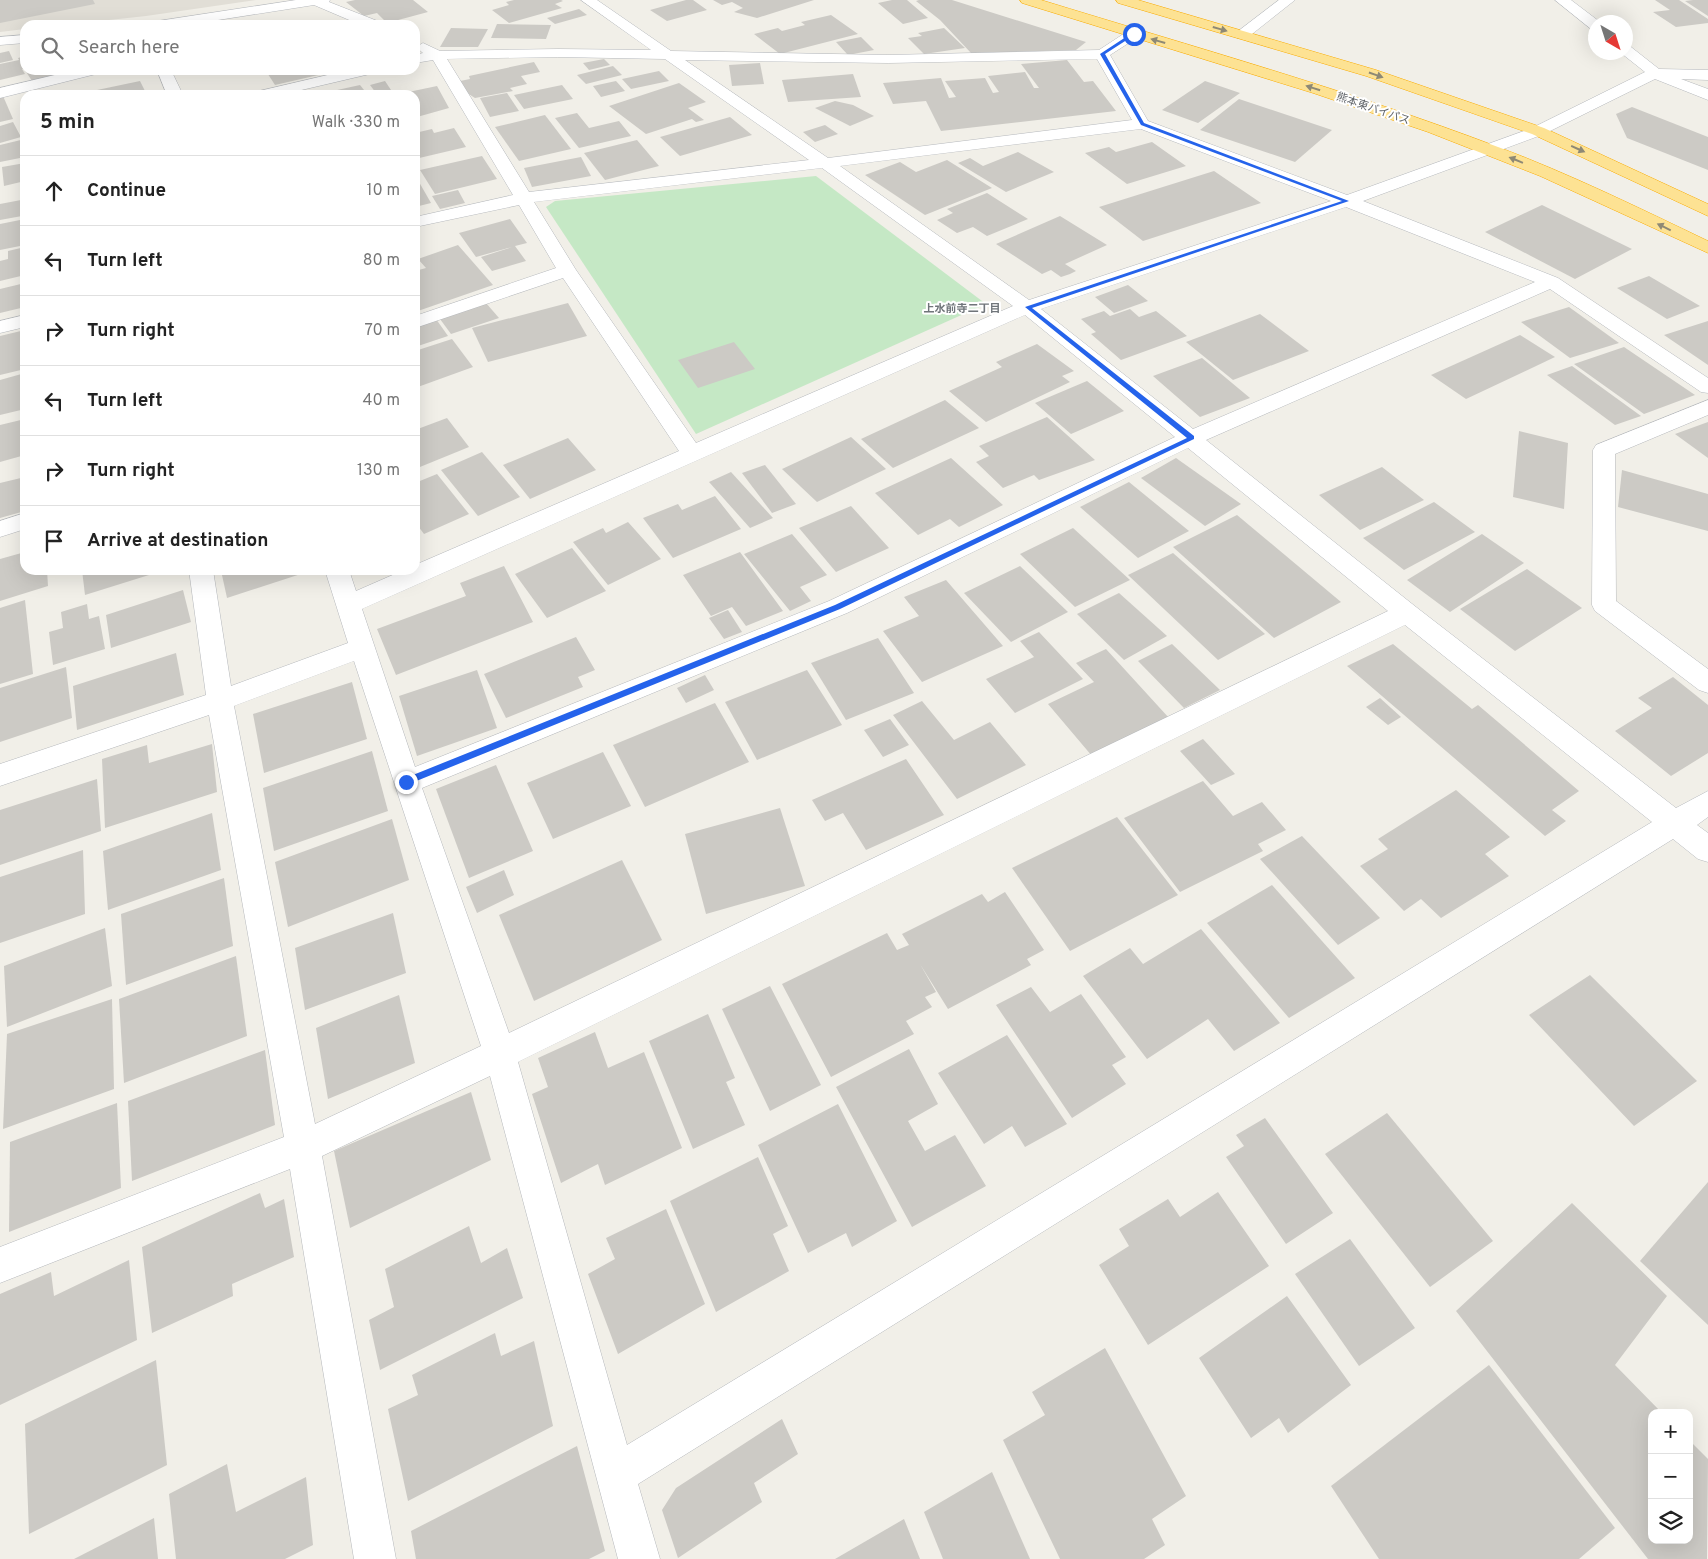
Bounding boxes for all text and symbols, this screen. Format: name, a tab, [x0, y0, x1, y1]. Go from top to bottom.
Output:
north arrow	[1588, 15, 1633, 60]
search box	[20, 20, 420, 75]
route start	[1123, 23, 1146, 46]
one-way arrow	[1213, 25, 1228, 33]
icon: search	[38, 34, 66, 62]
text: Search here	[78, 36, 180, 60]
one-way arrow	[1150, 37, 1166, 45]
one-way arrow	[1369, 71, 1384, 79]
one-way arrow	[1306, 84, 1321, 92]
street label: 熊本東バイパス	[1334, 90, 1412, 128]
text: 5 min	[40, 109, 95, 136]
text: Walk · 330 m	[312, 113, 400, 133]
one-way arrow	[1571, 145, 1585, 153]
one-way arrow	[1508, 156, 1523, 164]
icon: ahead	[40, 177, 68, 205]
text: Continue	[87, 179, 166, 203]
text: 10 m	[366, 181, 400, 201]
one-way arrow	[1657, 223, 1671, 231]
icon: left	[40, 247, 68, 275]
text: Turn left	[87, 249, 163, 273]
text: 80 m	[363, 251, 400, 271]
district label: 上水前寺二丁目	[924, 302, 1001, 316]
icon: right	[40, 317, 68, 345]
text: Turn right	[87, 319, 175, 343]
text: 70 m	[365, 321, 400, 341]
icon: left	[40, 387, 68, 415]
text: Turn left	[87, 389, 163, 413]
text: 40 m	[362, 391, 400, 411]
icon: right	[40, 457, 68, 485]
text: Turn right	[87, 459, 175, 483]
text: 130 m	[357, 461, 400, 481]
icon: arrive	[40, 527, 68, 555]
text: Arrive at destination	[87, 529, 268, 553]
route end	[395, 771, 418, 794]
map controls	[1648, 1409, 1693, 1544]
button: +	[1648, 1409, 1693, 1454]
button: −	[1648, 1454, 1693, 1499]
button: layers	[1648, 1499, 1693, 1544]

